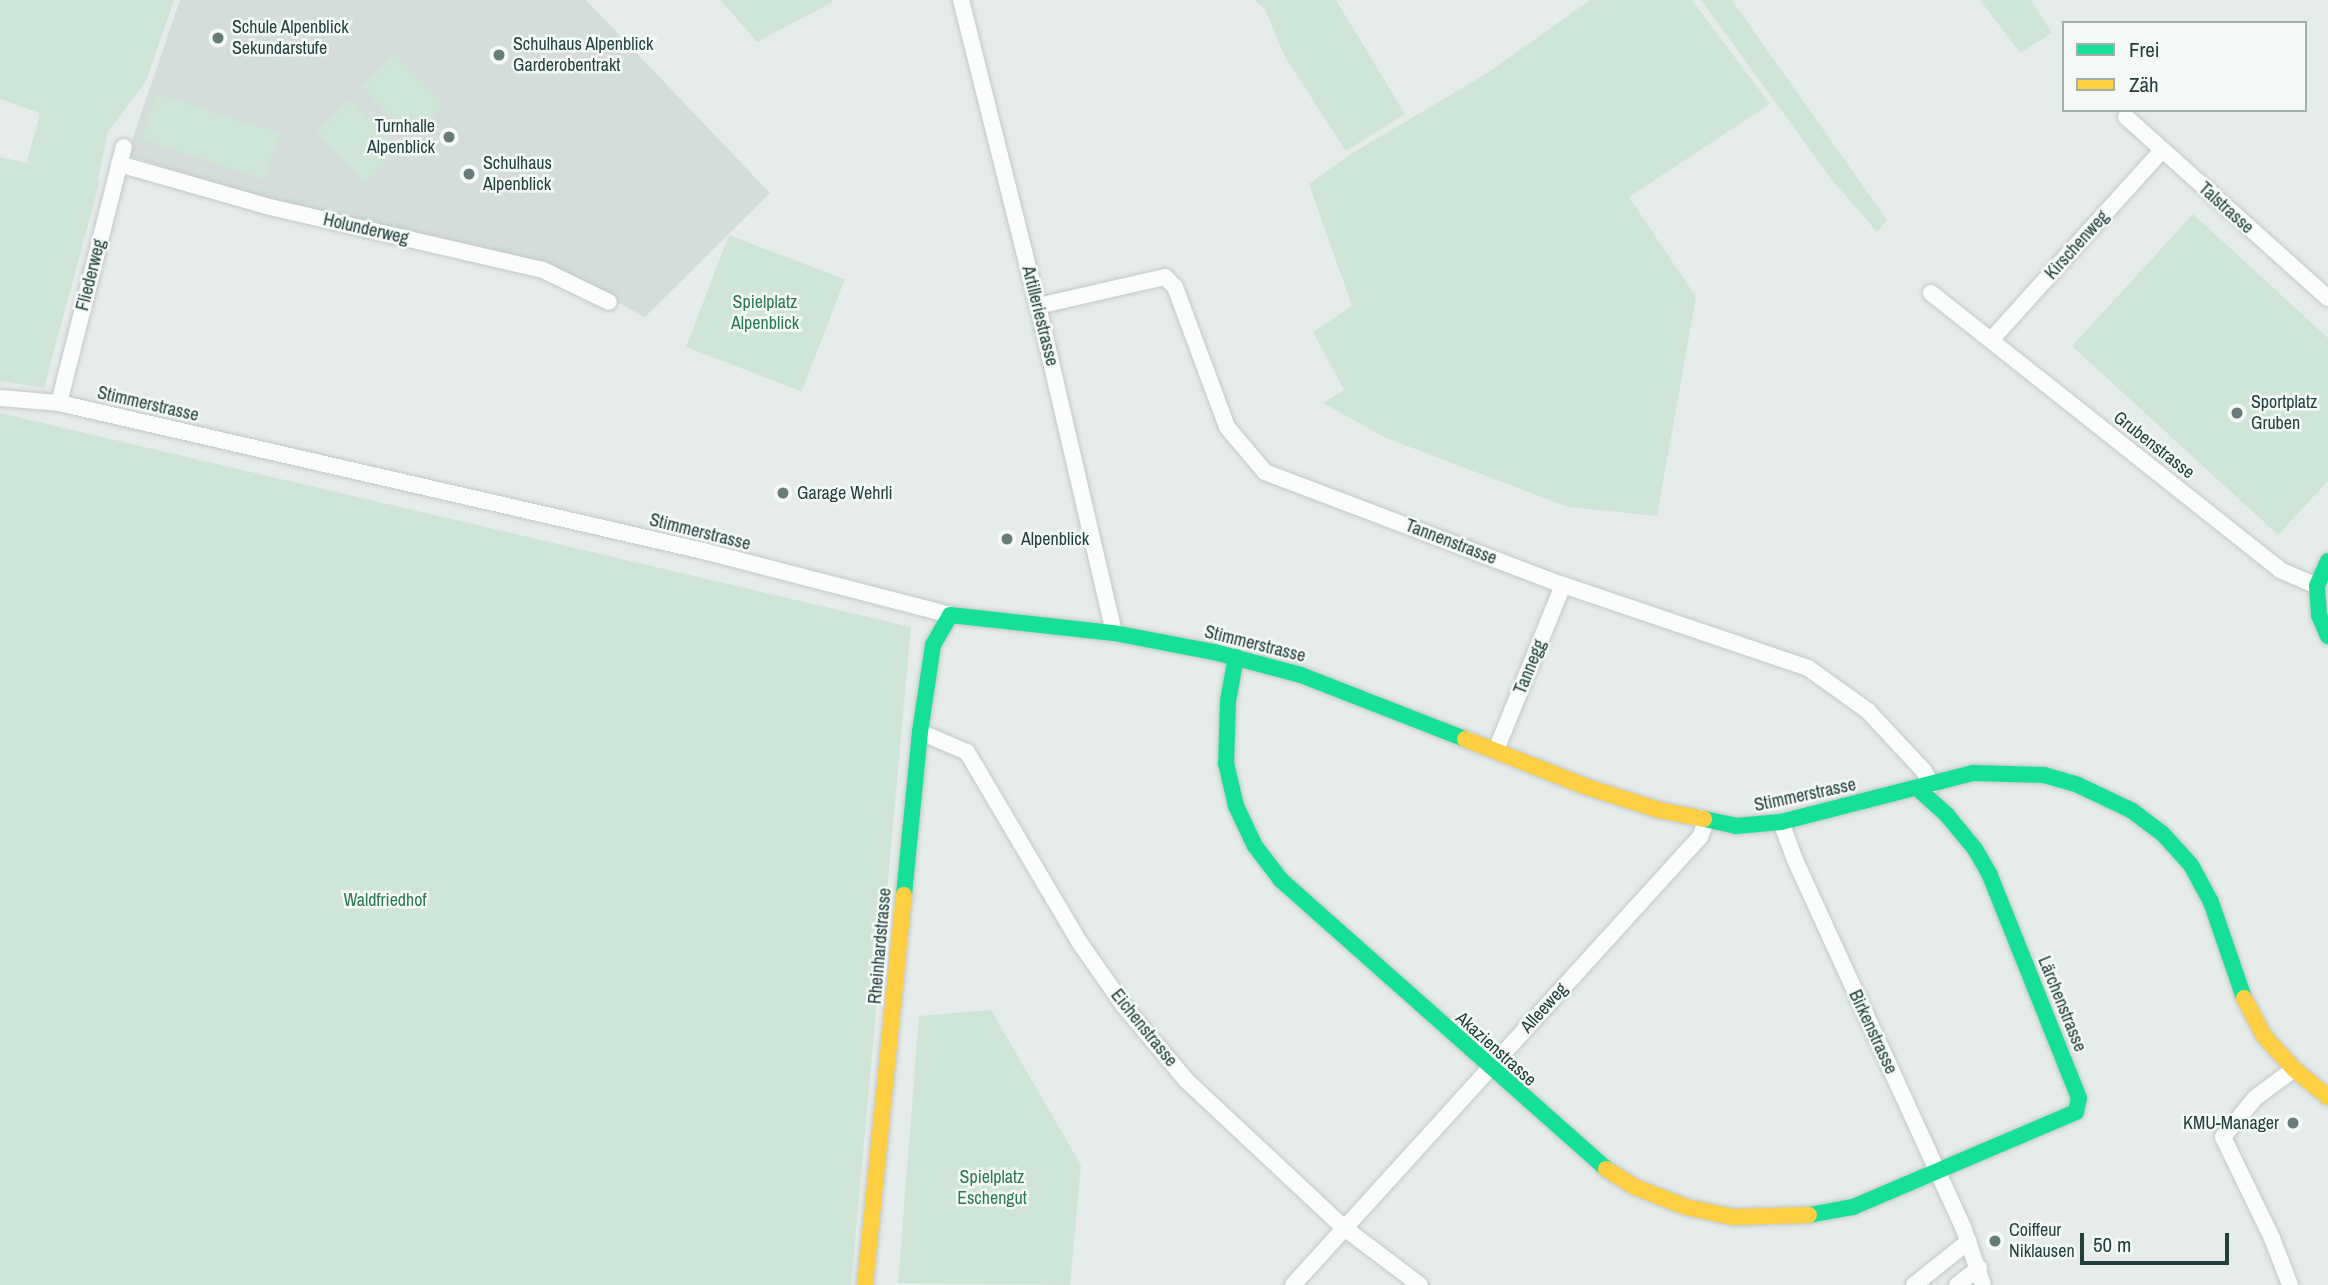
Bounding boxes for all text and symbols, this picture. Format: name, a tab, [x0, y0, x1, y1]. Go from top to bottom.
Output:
place label: Schule Alpenblick Sekundarstufe	[232, 17, 349, 60]
legend	[2062, 21, 2307, 112]
marker: Schule Alpenblick Sekundarstufe	[210, 30, 226, 46]
place label: Schulhaus Alpenblick Garderobentrakt	[513, 34, 654, 76]
text: Frei	[2129, 35, 2160, 64]
marker: Schulhaus Alpenblick Garderobentrakt	[491, 47, 507, 63]
text: Zäh	[2129, 70, 2159, 99]
place label: Turnhalle Alpenblick	[367, 116, 435, 158]
marker: Turnhalle Alpenblick	[441, 129, 457, 145]
place label: Schulhaus Alpenblick	[483, 153, 552, 196]
marker: Schulhaus Alpenblick	[461, 166, 477, 182]
street label: Talstrasse	[2194, 178, 2258, 238]
street label: Kirschenweg	[2040, 206, 2114, 284]
street label: Holunderweg	[321, 209, 411, 249]
street label: Fliederweg	[72, 237, 110, 313]
street label: Artilleriestrasse	[1017, 264, 1063, 368]
park label: Spielplatz Alpenblick	[731, 292, 799, 334]
street label: Stimmerstrasse	[95, 382, 201, 426]
place label: Sportplatz Gruben	[2251, 392, 2317, 434]
marker: Sportplatz Gruben	[2229, 405, 2245, 421]
street label: Grubenstrasse	[2109, 407, 2199, 483]
place label: Garage Wehrli	[797, 482, 893, 504]
marker: Garage Wehrli	[775, 485, 791, 501]
street label: Stimmerstrasse	[647, 509, 753, 555]
street label: Tannenstrasse	[1402, 515, 1500, 569]
place label: Alpenblick	[1021, 528, 1089, 550]
marker: Alpenblick	[999, 531, 1015, 547]
street label: Stimmerstrasse	[1202, 621, 1308, 667]
street label: Tannegg	[1509, 637, 1551, 697]
street label: Stimmerstrasse	[1752, 774, 1858, 816]
street label: Rheinhardstrasse	[864, 887, 896, 1005]
park label: Waldfriedhof	[343, 889, 427, 911]
street label: Lärchenstrasse	[2033, 953, 2091, 1055]
street label: Alleeweg	[1516, 979, 1572, 1037]
street label: Eichenstrasse	[1106, 985, 1182, 1071]
street label: Birkenstrasse	[1844, 987, 1902, 1077]
street label: Akazienstrasse	[1451, 1007, 1541, 1091]
place label: KMU-Manager	[2183, 1112, 2279, 1134]
marker: KMU-Manager	[2285, 1115, 2301, 1131]
park label: Spielplatz Eschengut	[957, 1167, 1027, 1210]
scale bar	[2083, 1218, 2232, 1262]
place label: Coiffeur Niklausen	[2009, 1220, 2075, 1262]
text: 50 m	[2093, 1230, 2131, 1259]
marker: Coiffeur Niklausen	[1987, 1233, 2003, 1249]

